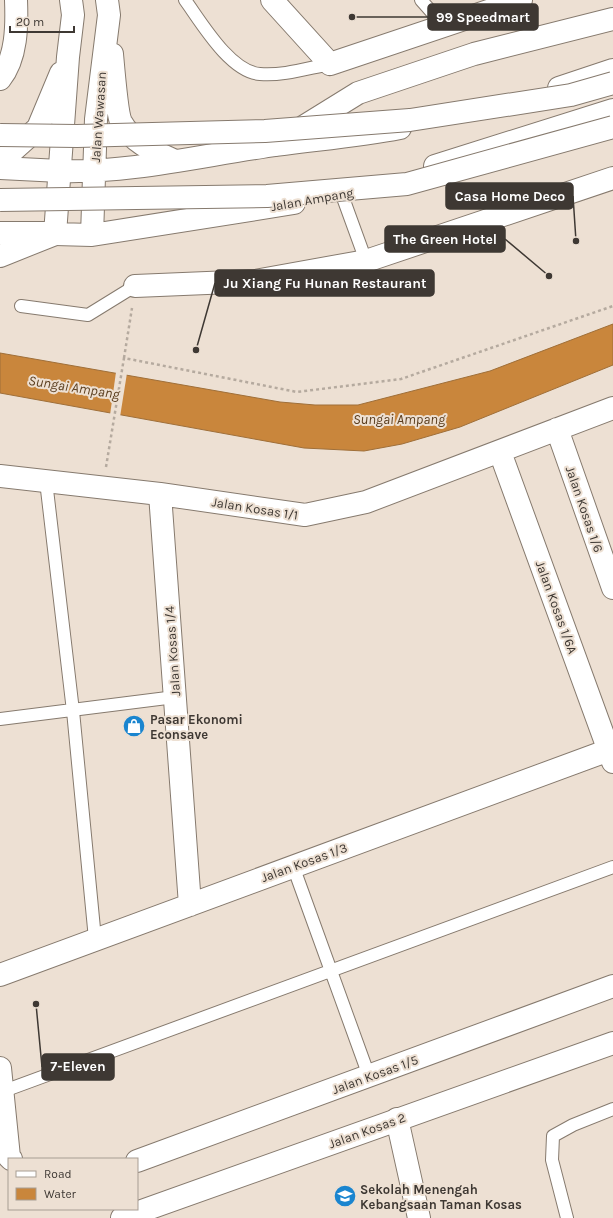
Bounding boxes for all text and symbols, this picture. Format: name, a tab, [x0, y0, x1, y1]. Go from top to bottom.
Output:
callout: 99 Speedmart	[428, 4, 538, 30]
scale bar	[10, 8, 74, 34]
text: 99 Speedmart	[436, 9, 530, 26]
text: 20 m	[16, 15, 44, 29]
street label: Jalan Wawasan	[88, 71, 109, 163]
callout: Casa Home Deco	[446, 183, 573, 209]
street label: Jalan Ampang	[270, 185, 355, 214]
text: Casa Home Deco	[455, 188, 565, 205]
callout: The Green Hotel	[385, 226, 505, 252]
text: The Green Hotel	[393, 231, 497, 248]
callout: Ju Xiang Fu Hunan Restaurant	[215, 270, 434, 296]
text: Ju Xiang Fu Hunan Restaurant	[224, 275, 427, 292]
water label: Sungai Ampang	[27, 372, 122, 403]
water label: Sungai Ampang	[353, 411, 446, 428]
street label: Jalan Kosas 1/6	[563, 464, 606, 554]
street label: Jalan Kosas 1/1	[211, 494, 299, 523]
street label: Jalan Kosas 1/6A	[533, 559, 580, 656]
street label: Jalan Kosas 1/4	[162, 605, 183, 696]
place label: Pasar Ekonomi Econsave	[150, 712, 243, 742]
shop icon: Pasar Ekonomi Econsave	[121, 713, 147, 739]
street label: Jalan Kosas 1/3	[259, 840, 349, 885]
street label: Jalan Kosas 1/5	[330, 1052, 420, 1097]
callout: 7-Eleven	[42, 1054, 114, 1080]
text: 7-Eleven	[50, 1058, 106, 1075]
street label: Jalan Kosas 2	[327, 1110, 408, 1151]
legend	[8, 1158, 138, 1210]
text: Road	[44, 1167, 72, 1181]
place label: Sekolah Menengah Kebangsaan Taman Kosas	[360, 1182, 522, 1212]
school or university icon: Sekolah Menengah Kebangsaan Taman Kosas	[332, 1183, 358, 1209]
text: Water	[44, 1187, 77, 1201]

